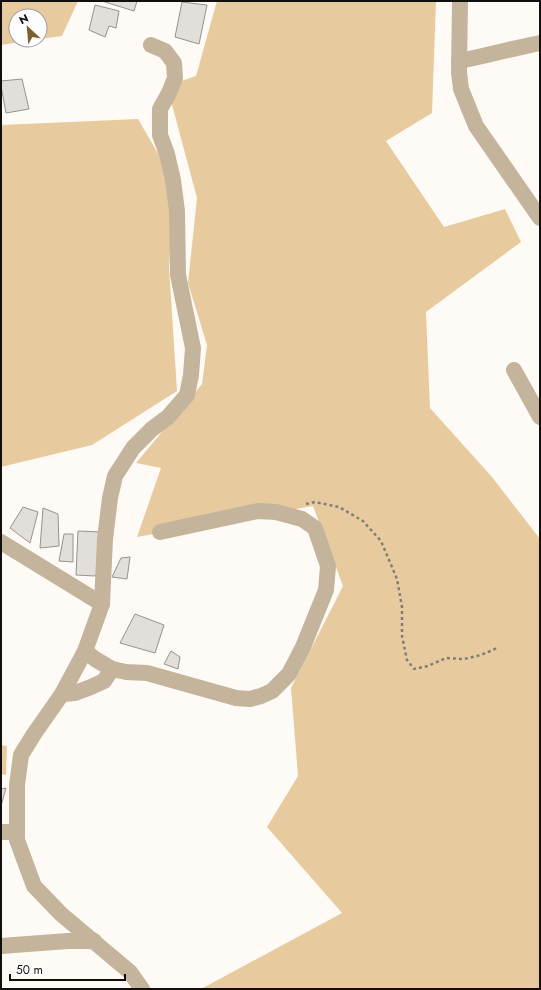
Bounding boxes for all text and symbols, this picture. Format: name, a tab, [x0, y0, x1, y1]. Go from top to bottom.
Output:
north arrow	[8, 8, 48, 48]
text: N	[16, 10, 31, 28]
scale bar	[10, 956, 125, 982]
text: 50 m	[16, 961, 43, 979]

